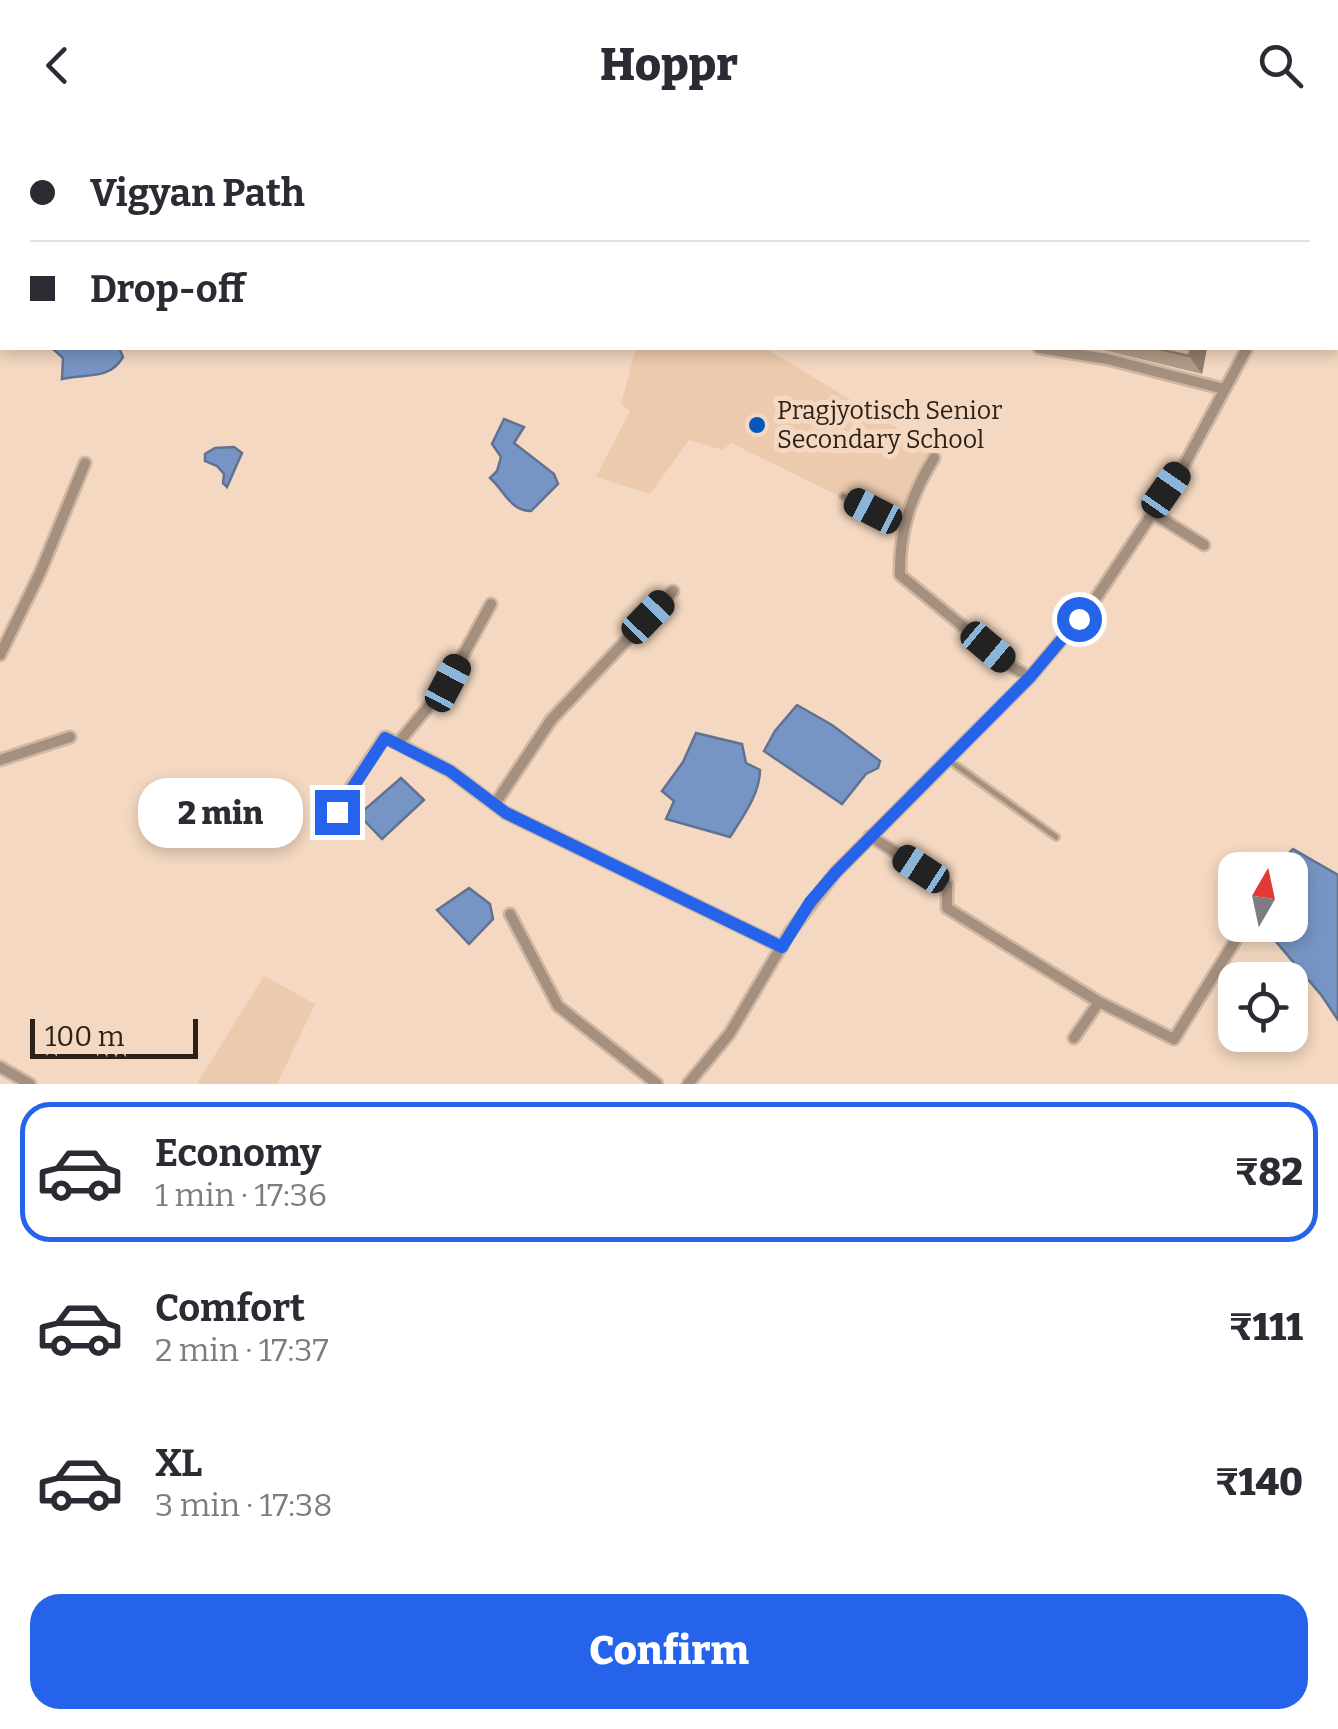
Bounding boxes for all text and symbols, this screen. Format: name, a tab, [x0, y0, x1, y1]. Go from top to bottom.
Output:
icon: back	[30, 38, 85, 93]
text: Hoppr	[600, 38, 738, 92]
icon: search	[1253, 38, 1308, 93]
text: Vigyan Path	[90, 170, 305, 216]
text: Drop-off	[90, 266, 245, 312]
place label: Pragjyotisch Senior Secondary School	[777, 396, 1002, 455]
marker: Pragjyotisch Senior Secondary School	[746, 414, 768, 436]
car	[1137, 457, 1195, 523]
car	[839, 484, 907, 538]
car	[616, 585, 680, 649]
route start	[1057, 597, 1102, 642]
car	[955, 616, 1021, 678]
car	[421, 649, 475, 717]
callout: 2 min	[137, 777, 302, 847]
route end	[315, 790, 360, 835]
text: 2 min	[178, 794, 263, 832]
car	[888, 840, 954, 898]
north arrow	[1218, 852, 1308, 942]
map controls	[1218, 852, 1308, 1052]
button: locate	[1218, 962, 1308, 1052]
scale bar	[30, 1014, 198, 1058]
text: 100 m	[45, 1020, 125, 1053]
icon: car	[35, 1127, 125, 1217]
text: Economy	[155, 1130, 321, 1176]
text: ₹82	[1235, 1149, 1303, 1195]
text: 1 min · 17:36	[155, 1176, 327, 1214]
icon: car	[35, 1282, 125, 1372]
text: Comfort	[155, 1285, 305, 1331]
text: ₹111	[1229, 1304, 1303, 1350]
text: 2 min · 17:37	[155, 1331, 328, 1369]
icon: car	[35, 1437, 125, 1527]
text: XL	[155, 1440, 202, 1486]
text: ₹140	[1215, 1459, 1303, 1505]
text: 3 min · 17:38	[155, 1486, 332, 1524]
button: Confirm	[30, 1594, 1308, 1709]

